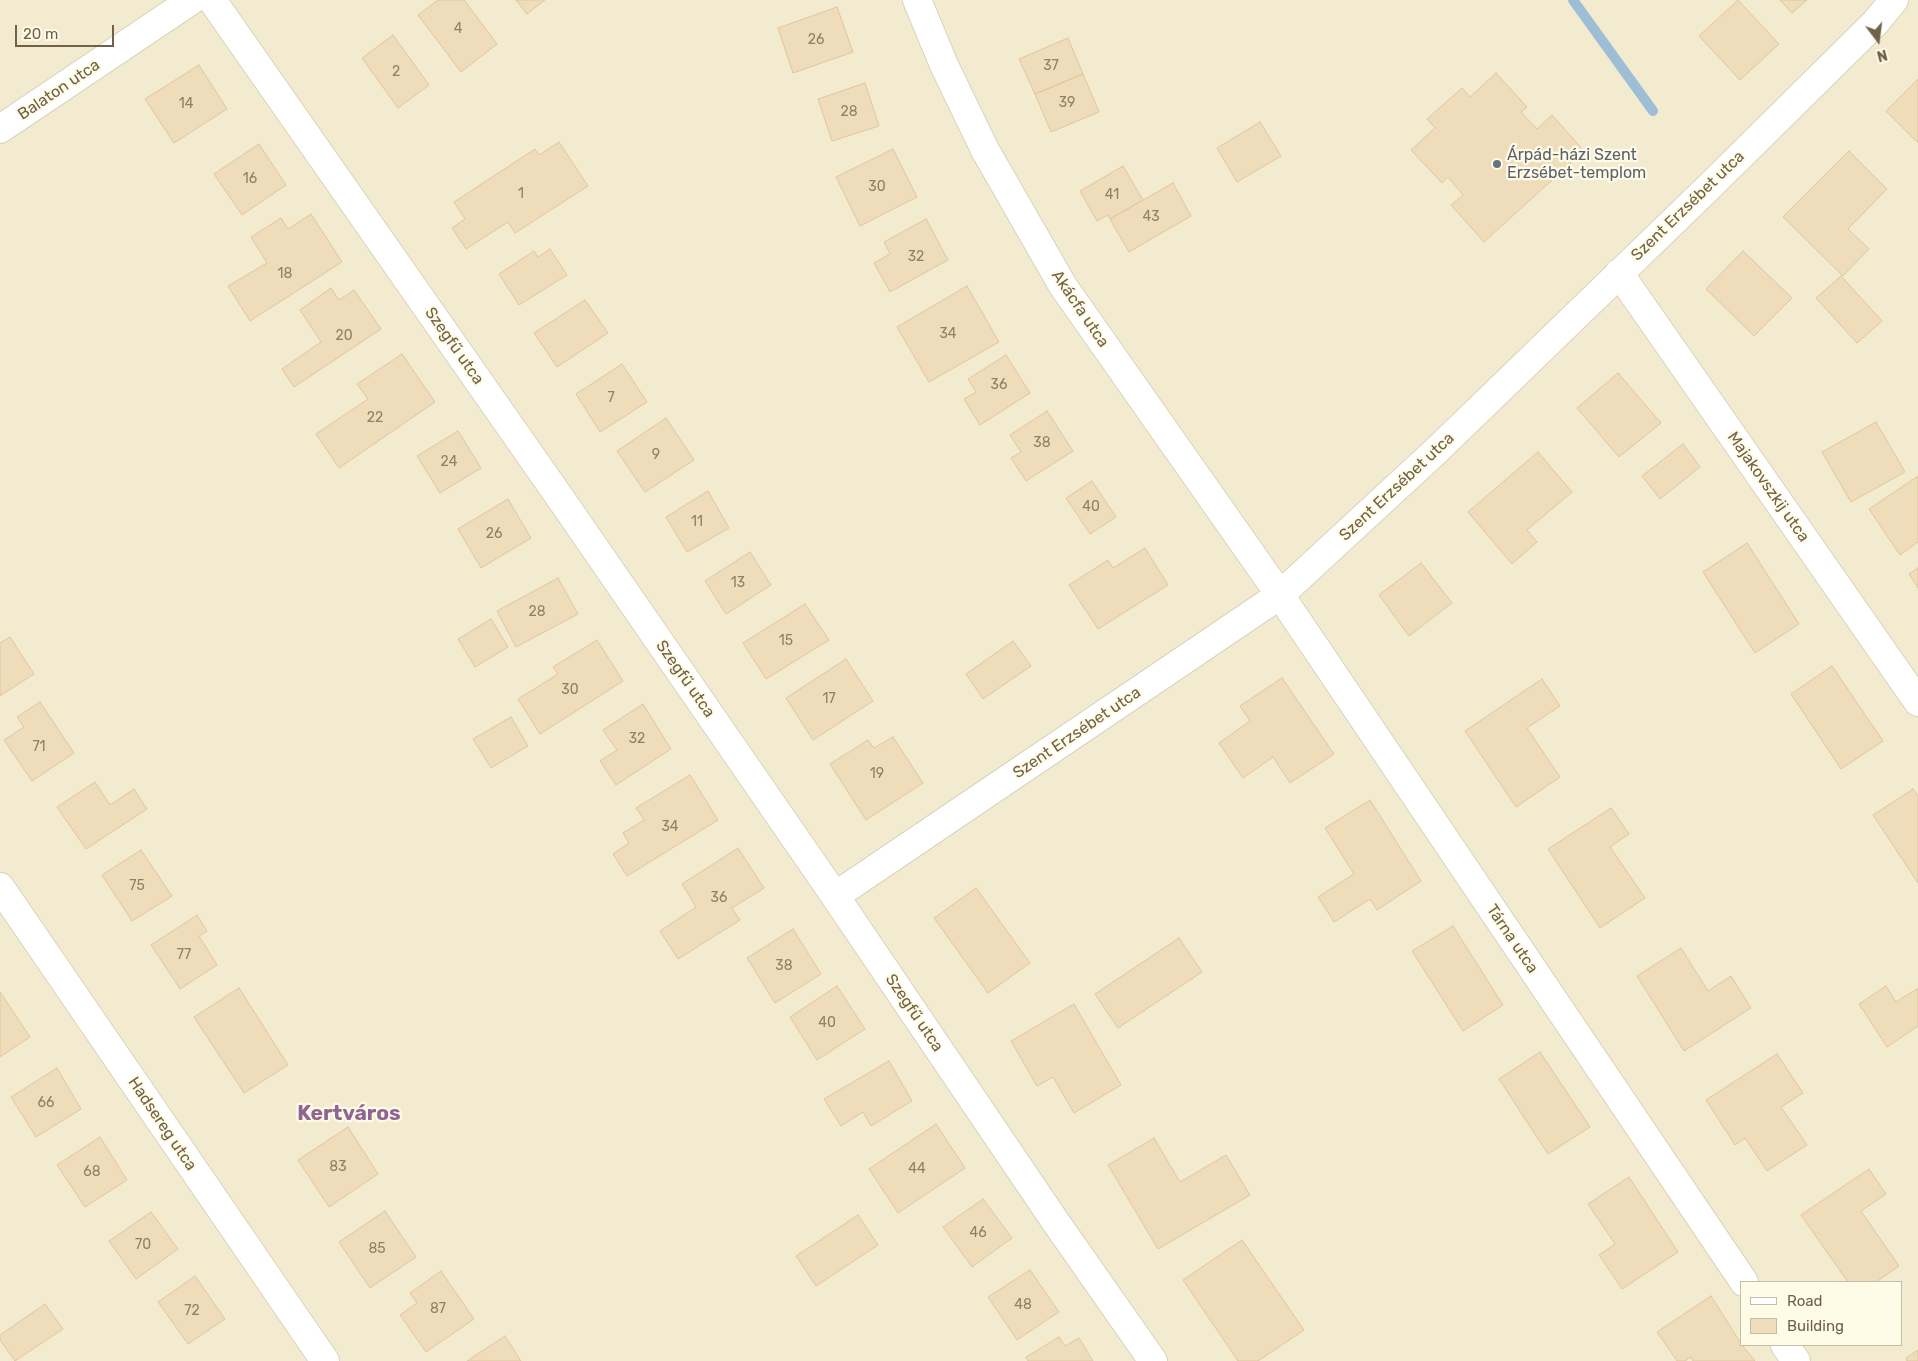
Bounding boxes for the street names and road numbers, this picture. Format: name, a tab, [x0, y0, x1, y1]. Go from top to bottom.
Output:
street label: Balaton utca	[14, 56, 104, 124]
street label: Szent Erzsébet utca	[1627, 147, 1749, 265]
street label: Akácfa utca	[1047, 267, 1113, 351]
street label: Szegfű utca	[420, 304, 488, 388]
street label: Majakovszkij utca	[1723, 428, 1813, 546]
street label: Szent Erzsébet utca	[1336, 429, 1458, 545]
street label: Szegfű utca	[651, 637, 719, 721]
street label: Szent Erzsébet utca	[1009, 683, 1145, 783]
street label: Tárna utca	[1482, 901, 1542, 977]
street label: Szegfű utca	[881, 970, 947, 1056]
street label: Hadsereg utca	[124, 1074, 200, 1174]

